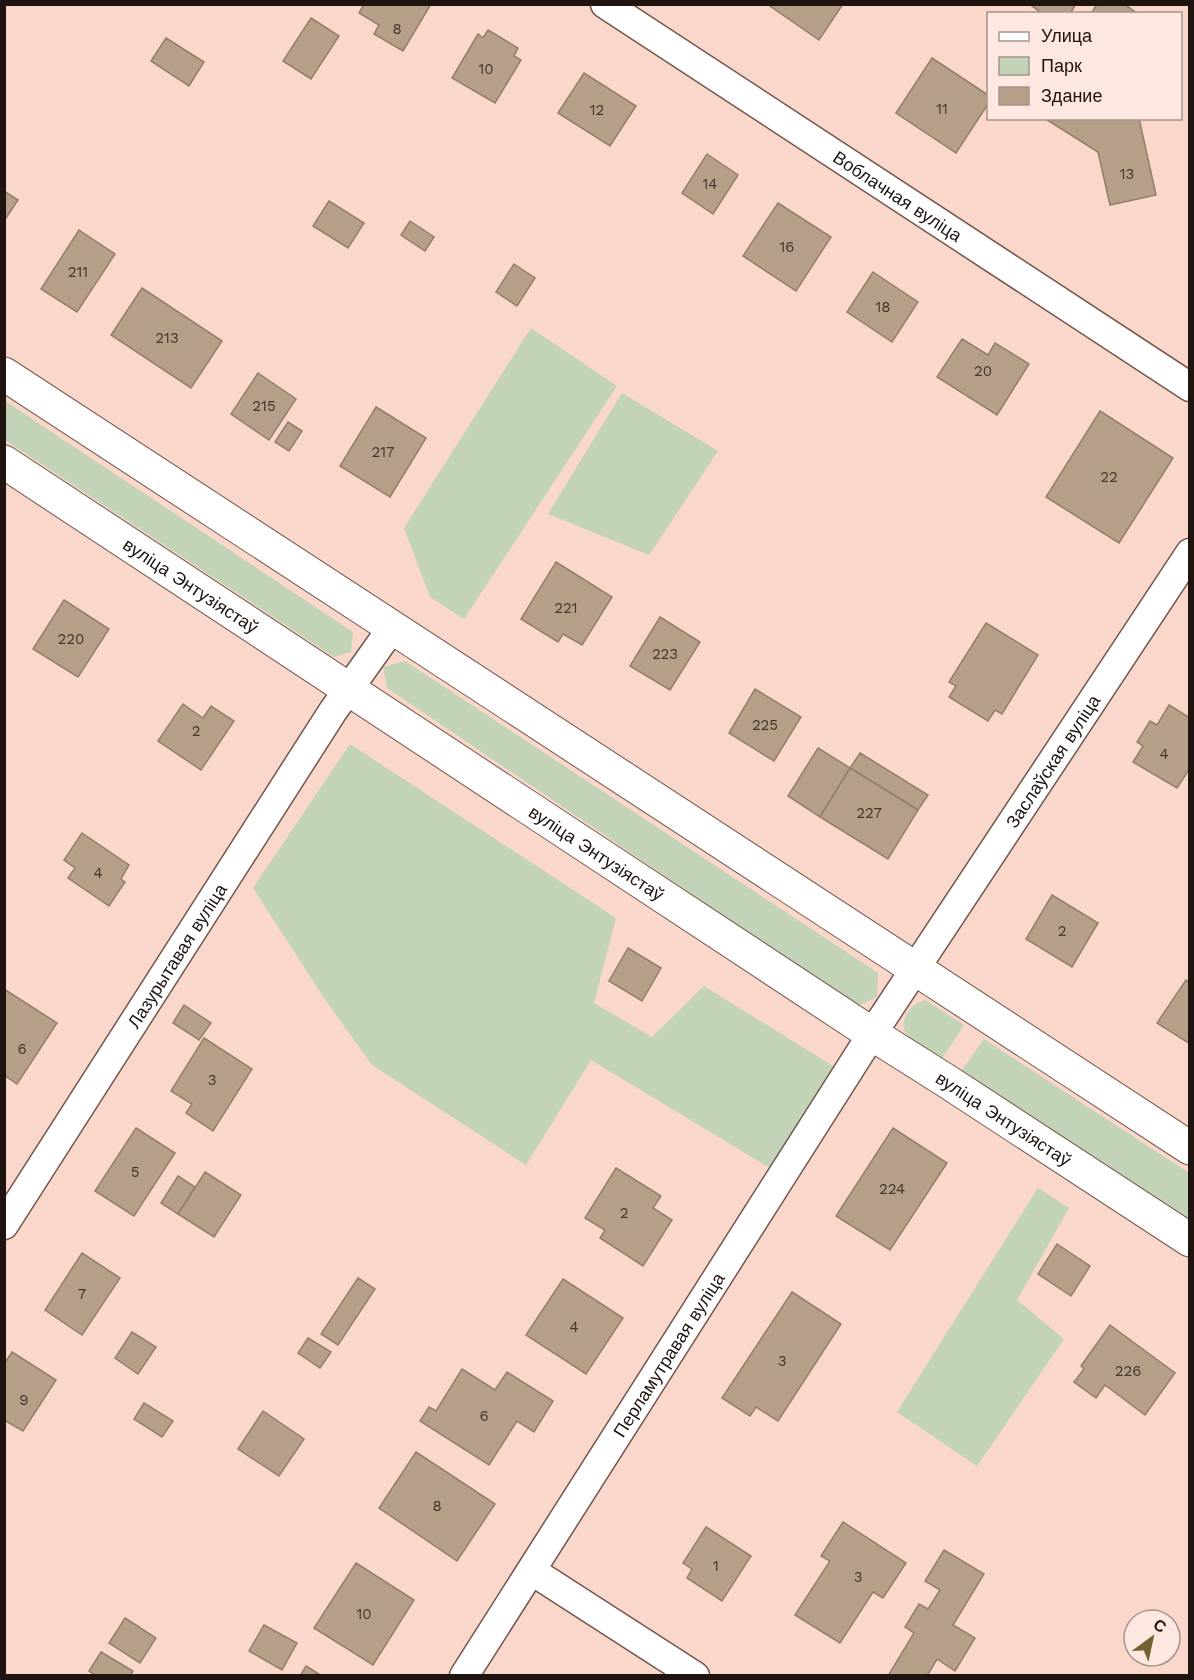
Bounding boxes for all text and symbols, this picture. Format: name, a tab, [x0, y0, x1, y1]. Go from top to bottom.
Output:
legend	[987, 12, 1182, 120]
house number: 8	[392, 20, 402, 38]
text: Улица	[1041, 25, 1093, 46]
text: Парк	[1041, 55, 1082, 76]
house number: 10	[478, 60, 494, 78]
text: Здание	[1041, 85, 1102, 106]
house number: 11	[936, 100, 948, 118]
house number: 12	[590, 101, 604, 119]
street label: Воблачная вуліца	[830, 146, 967, 246]
house number: 13	[1120, 165, 1134, 183]
house number: 14	[702, 175, 718, 193]
house number: 16	[780, 238, 794, 256]
house number: 211	[68, 263, 88, 281]
house number: 18	[875, 298, 891, 316]
house number: 213	[155, 329, 179, 347]
house number: 20	[974, 362, 992, 380]
house number: 215	[252, 397, 276, 415]
house number: 217	[371, 443, 395, 461]
house number: 22	[1100, 468, 1118, 486]
street label: вуліца Энтузіястаў	[120, 533, 262, 637]
house number: 221	[554, 599, 578, 617]
house number: 220	[58, 630, 84, 648]
house number: 223	[652, 645, 678, 663]
street label: Заслаўская вуліца	[1001, 690, 1105, 831]
house number: 225	[752, 716, 778, 734]
house number: 2	[192, 722, 200, 740]
house number: 4	[1159, 745, 1169, 763]
street label: вуліца Энтузіястаў	[525, 801, 668, 905]
house number: 227	[856, 804, 882, 822]
house number: 4	[93, 864, 103, 882]
street label: Лазурытавая вуліца	[123, 878, 231, 1032]
house number: 2	[1058, 922, 1066, 940]
house number: 6	[17, 1040, 27, 1058]
street label: вуліца Энтузіястаў	[932, 1067, 1075, 1170]
house number: 3	[208, 1071, 216, 1089]
house number: 5	[131, 1163, 139, 1181]
house number: 224	[879, 1180, 905, 1198]
house number: 2	[620, 1204, 628, 1222]
street label: Перламутравая вуліца	[608, 1268, 729, 1441]
house number: 7	[78, 1285, 86, 1303]
house number: 4	[569, 1318, 579, 1336]
house number: 3	[778, 1352, 786, 1370]
house number: 226	[1115, 1362, 1141, 1380]
house number: 9	[19, 1391, 29, 1409]
house number: 6	[479, 1407, 489, 1425]
house number: 8	[432, 1497, 442, 1515]
house number: 1	[713, 1557, 719, 1575]
house number: 3	[854, 1568, 862, 1586]
house number: 10	[356, 1605, 372, 1623]
north arrow	[1122, 1608, 1182, 1668]
text: С	[1150, 1615, 1170, 1637]

